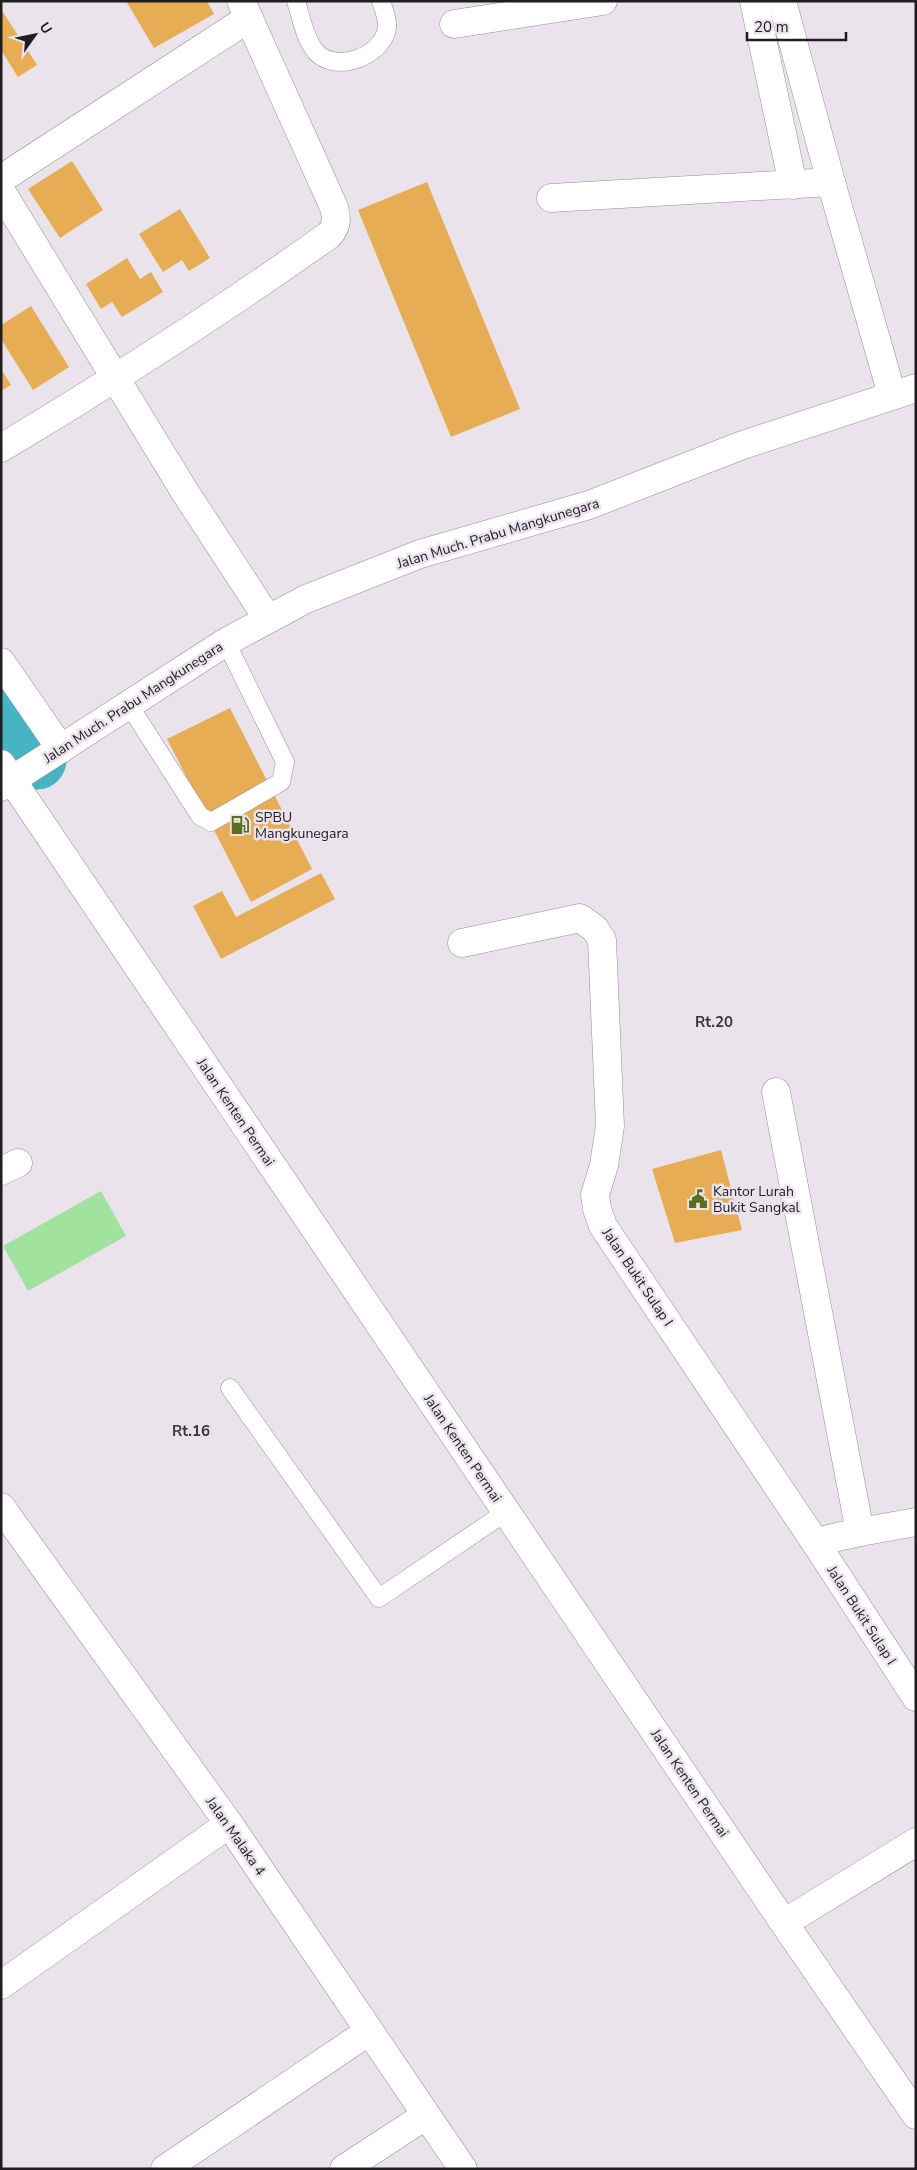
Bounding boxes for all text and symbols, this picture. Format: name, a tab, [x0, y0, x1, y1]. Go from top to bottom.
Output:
north arrow	[10, 10, 60, 60]
scale bar	[747, 10, 846, 42]
text: 20 m	[754, 17, 789, 37]
text: U	[35, 19, 56, 38]
street label: Jalan Much. Prabu Mangkunegara	[394, 494, 602, 574]
street label: Jalan Much. Prabu Mangkunegara	[39, 637, 227, 768]
place label: SPBU Mangkunegara	[255, 808, 349, 843]
fuel station icon: SPBU Mangkunegara	[229, 814, 251, 836]
district label: Rt.20	[695, 1012, 733, 1032]
street label: Jalan Kenten Permai	[192, 1054, 279, 1170]
place label: Kantor Lurah Bukit Sangkal	[713, 1182, 801, 1217]
public building icon: Kantor Lurah Bukit Sangkal	[687, 1188, 709, 1210]
street label: Jalan Bukit Sulap I	[597, 1224, 677, 1330]
street label: Jalan Kenten Permai	[419, 1390, 506, 1506]
district label: Rt.16	[172, 1421, 210, 1441]
street label: Jalan Bukit Sulap I	[822, 1561, 901, 1668]
street label: Jalan Kenten Permai	[646, 1725, 733, 1841]
street label: Jalan Malaka 4	[201, 1792, 270, 1880]

